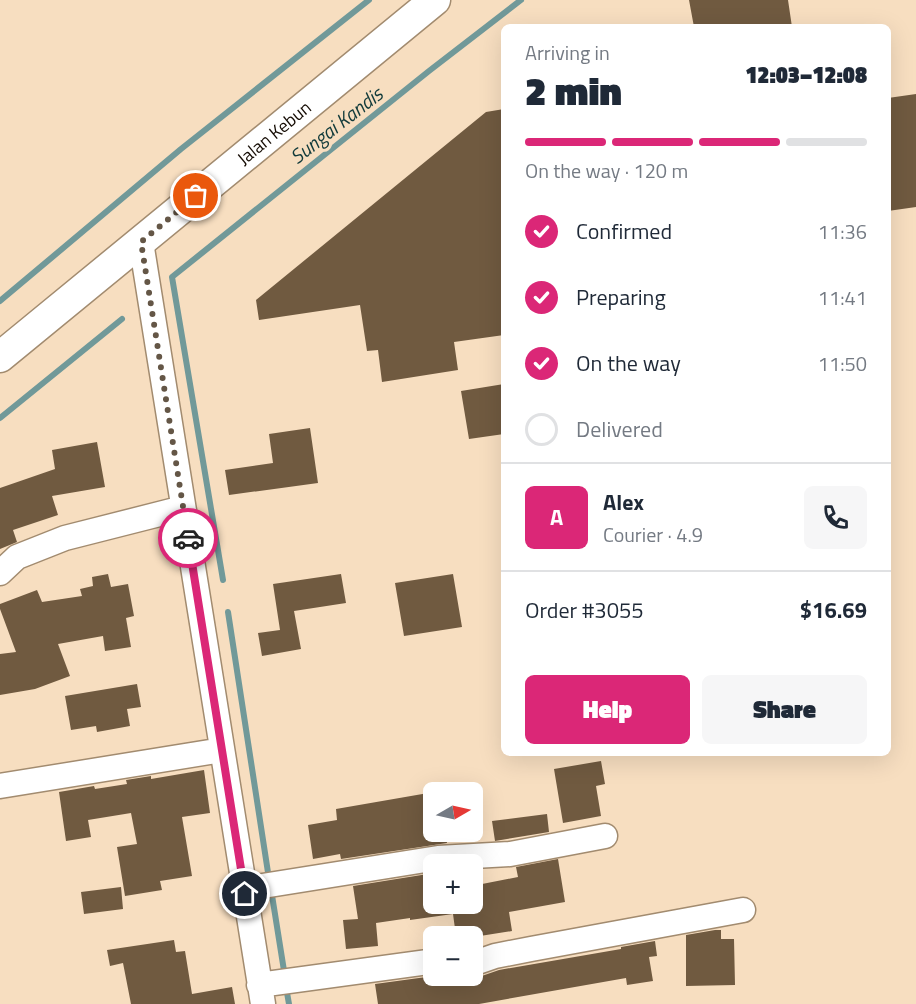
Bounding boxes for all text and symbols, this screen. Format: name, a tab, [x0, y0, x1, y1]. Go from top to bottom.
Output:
text: Arriving in	[525, 37, 610, 68]
text: 12:03–12:08	[745, 58, 867, 92]
text: 2 min	[525, 61, 622, 120]
water label: Sungai Kandis	[283, 78, 390, 171]
street label: Jalan Kebun	[231, 94, 317, 171]
text: On the way · 120 m	[525, 155, 688, 186]
pin	[170, 170, 221, 221]
icon: bag	[179, 179, 212, 212]
text: Confirmed	[576, 214, 672, 248]
icon: check	[525, 215, 558, 248]
text: 11:36	[818, 216, 867, 247]
text: Preparing	[576, 280, 666, 314]
icon: check	[525, 281, 558, 314]
text: 11:41	[818, 282, 867, 313]
text: On the way	[576, 346, 681, 380]
icon: check	[525, 347, 558, 380]
text: 11:50	[818, 348, 867, 379]
text: Delivered	[576, 412, 663, 446]
text: Alex	[603, 485, 644, 519]
button: phone	[804, 486, 867, 549]
text: A	[550, 500, 563, 534]
courier	[158, 508, 218, 568]
text: Courier · 4.9	[603, 519, 703, 550]
icon: car	[172, 522, 205, 555]
text: Order #3055	[525, 593, 644, 627]
text: $16.69	[800, 593, 867, 627]
button: Help	[525, 675, 690, 744]
button: Share	[702, 675, 867, 744]
north arrow	[423, 782, 483, 842]
map controls	[423, 782, 483, 986]
button: +	[423, 854, 483, 914]
pin	[219, 868, 270, 919]
icon: home	[228, 877, 261, 910]
button: −	[423, 926, 483, 986]

